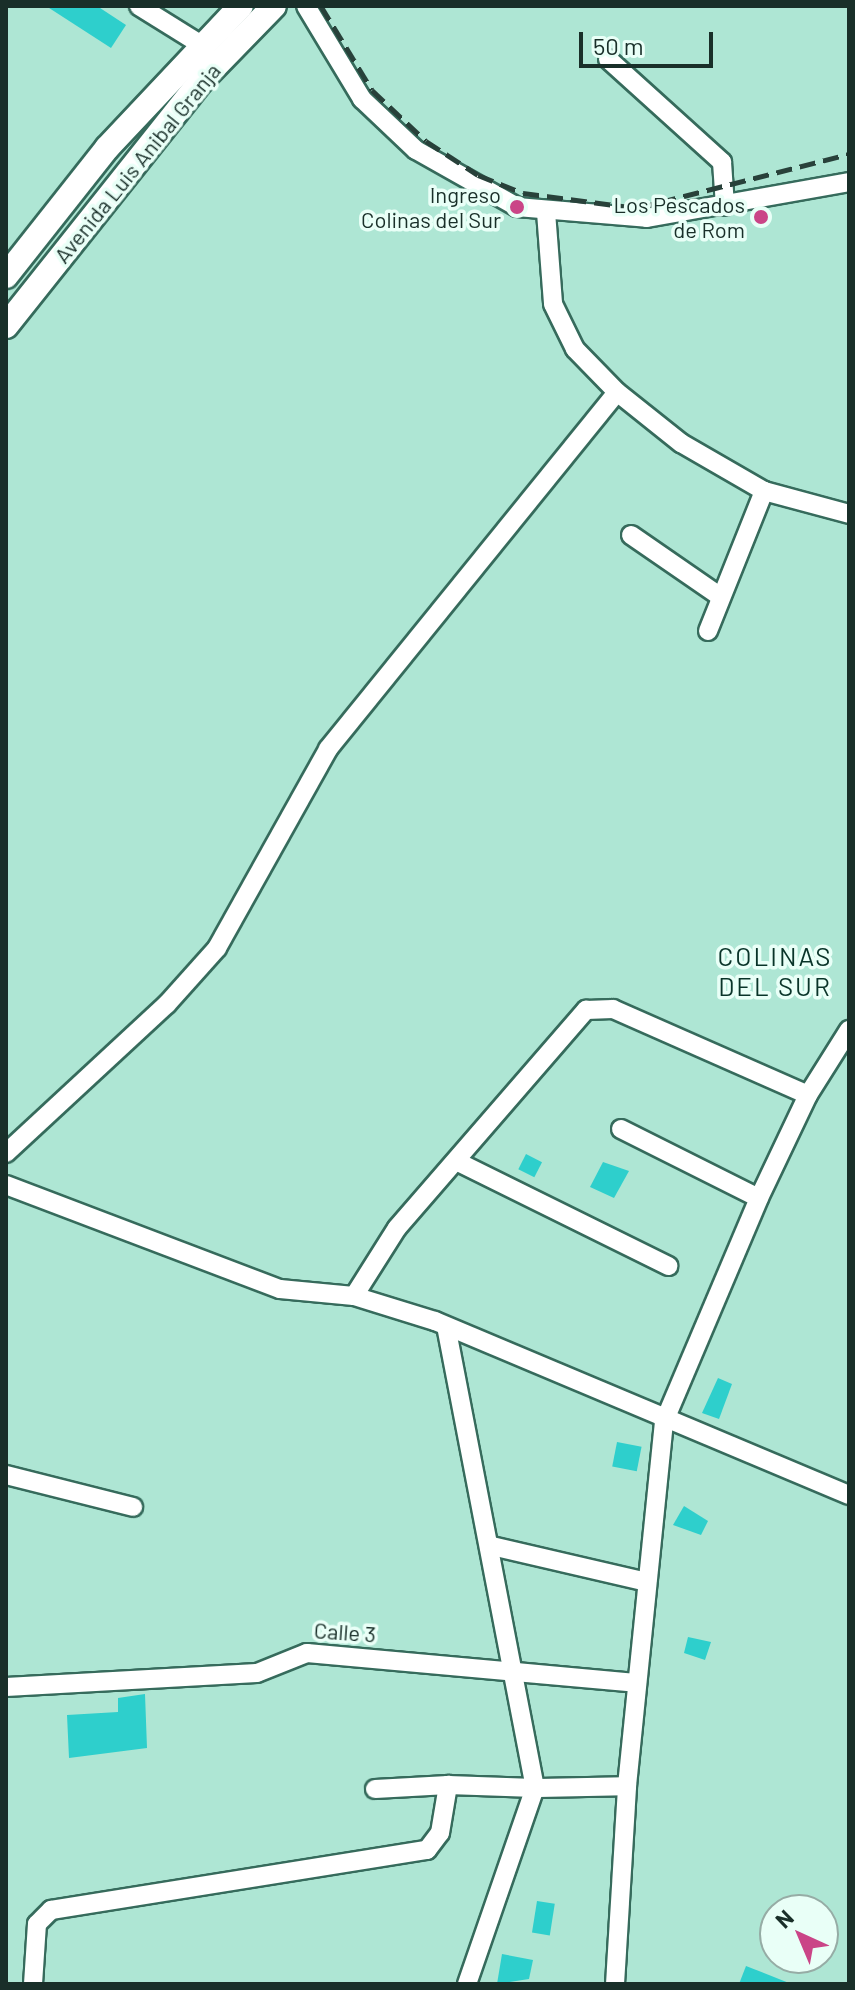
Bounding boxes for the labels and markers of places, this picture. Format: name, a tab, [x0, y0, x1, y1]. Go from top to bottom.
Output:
place label: Ingreso Colinas del Sur	[361, 181, 501, 232]
place label: Los Pescados de Rom	[614, 191, 745, 242]
marker: Ingreso Colinas del Sur	[508, 198, 526, 216]
marker: Los Pescados de Rom	[752, 208, 770, 226]

